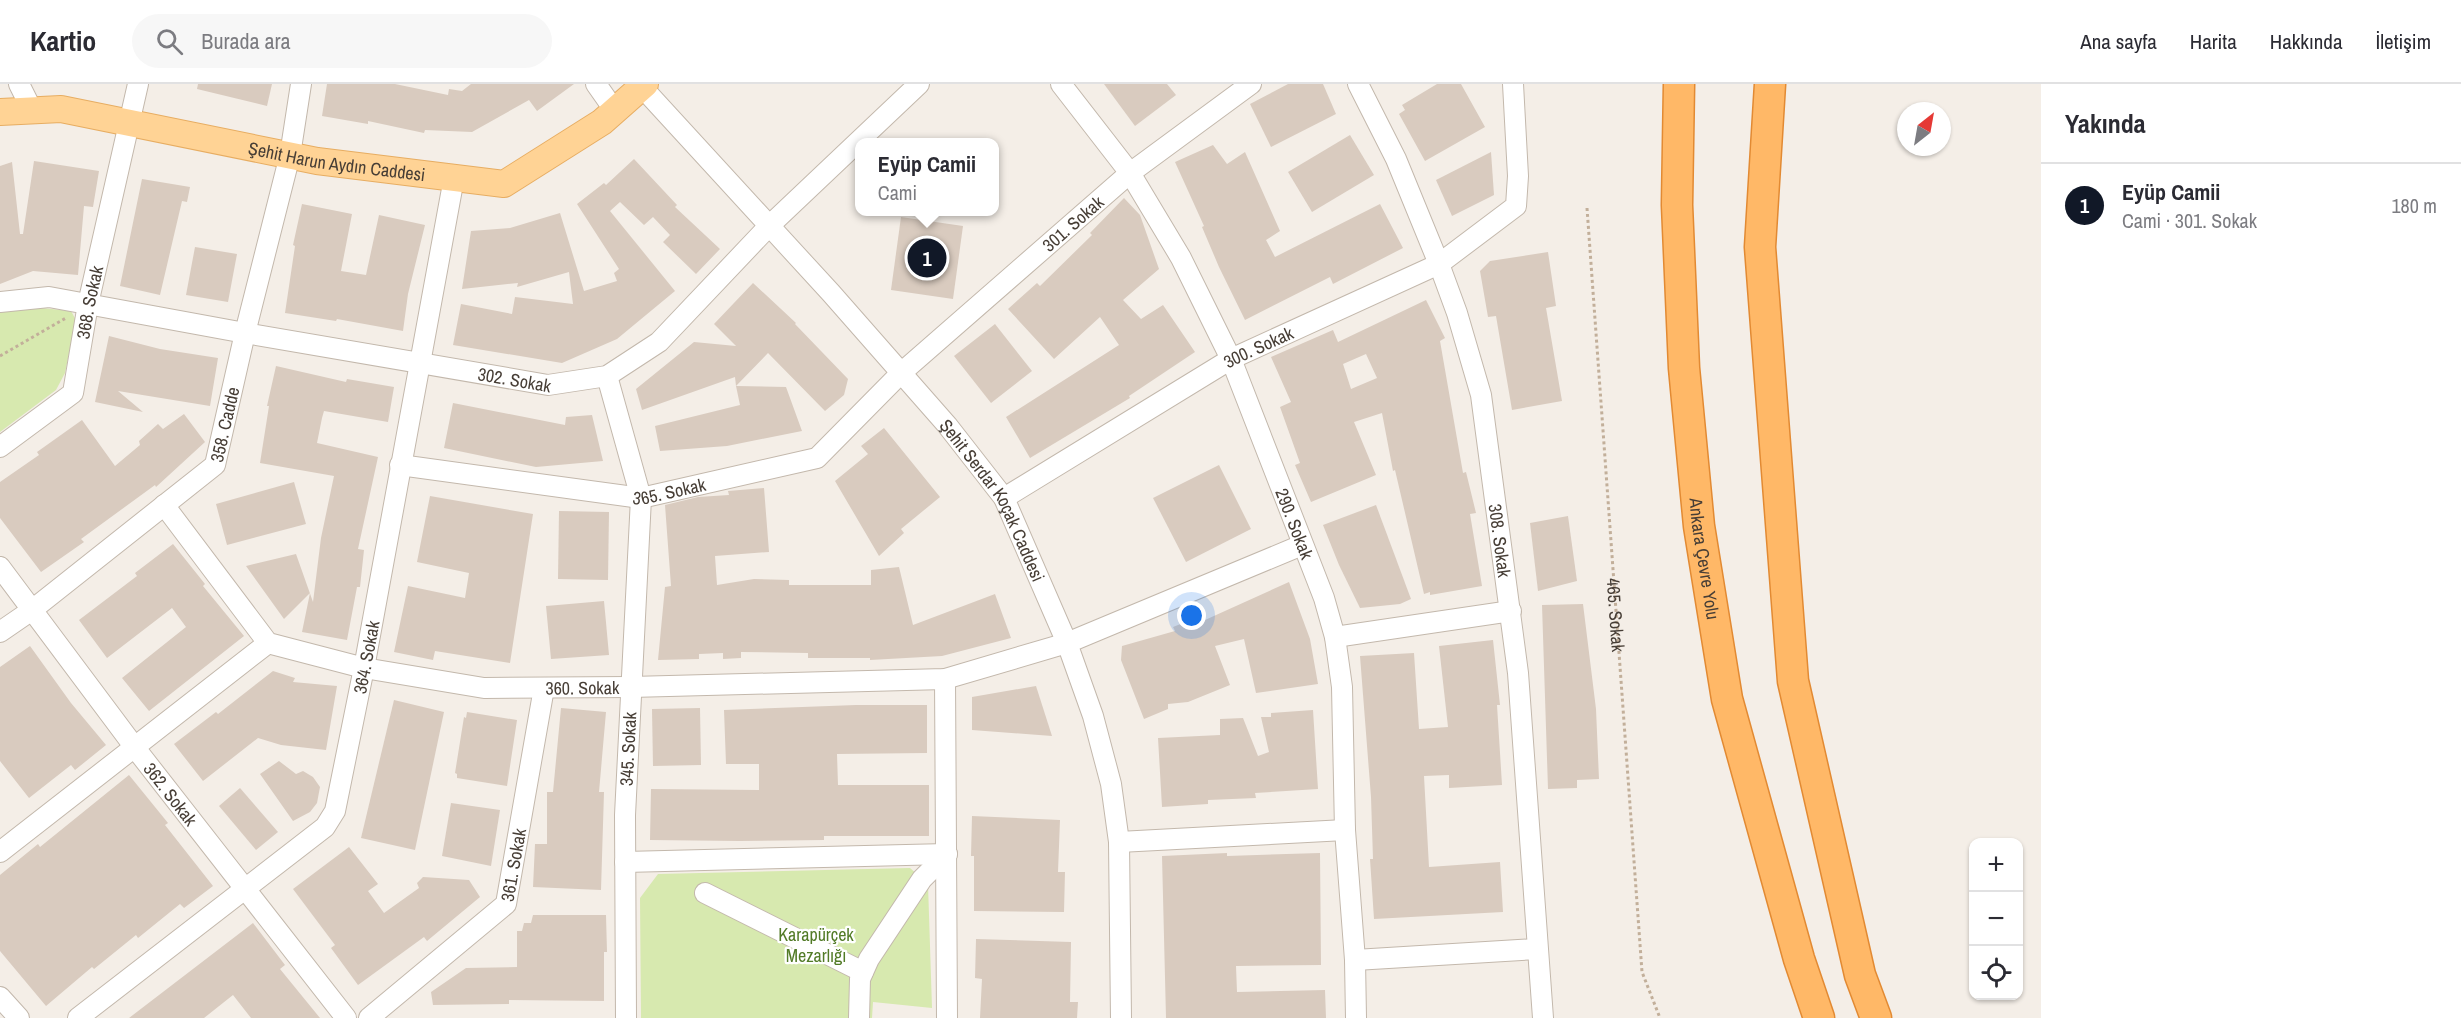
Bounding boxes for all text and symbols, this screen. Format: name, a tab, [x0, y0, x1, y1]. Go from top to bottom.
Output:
search box	[132, 14, 552, 68]
text: Kartio	[30, 22, 96, 60]
icon: search	[153, 25, 186, 58]
text: Burada ara	[201, 26, 291, 56]
text: Ana sayfa	[2080, 27, 2157, 56]
text: Harita	[2190, 27, 2237, 56]
text: Hakkında	[2270, 27, 2342, 56]
text: İletişim	[2375, 27, 2431, 56]
north arrow	[1897, 102, 1951, 156]
text: Yakında	[2065, 106, 2146, 141]
street label: Şehit Harun Aydın Caddesi	[246, 135, 427, 187]
popup	[855, 138, 999, 216]
text: Eyüp Camii	[878, 149, 976, 179]
text: Eyüp Camii	[2122, 177, 2220, 207]
text: Cami	[878, 179, 917, 206]
street label: 301. Sokak	[1036, 189, 1109, 257]
text: 1	[2080, 192, 2089, 219]
text: 180 m	[2391, 192, 2437, 219]
text: Cami · 301. Sokak	[2122, 207, 2257, 234]
pin: 1	[908, 236, 946, 280]
street label: 368. Sokak	[70, 263, 109, 341]
street label: 300. Sokak	[1218, 320, 1298, 373]
street label: 302. Sokak	[476, 361, 554, 398]
street label: 358. Cadde	[204, 384, 245, 464]
street label: Şehit Serdar Koçak Caddesi	[934, 413, 1051, 585]
street label: 365. Sokak	[631, 471, 708, 510]
street label: 290. Sokak	[1270, 485, 1320, 563]
street label: Ankara Çevre Yolu	[1684, 496, 1726, 621]
street label: 308. Sokak	[1483, 502, 1518, 579]
street label: 465. Sokak	[1601, 577, 1631, 653]
your location	[1177, 601, 1206, 630]
street label: 364. Sokak	[347, 618, 385, 696]
street label: 360. Sokak	[545, 675, 620, 700]
street label: 345. Sokak	[614, 711, 642, 787]
street label: 362. Sokak	[138, 757, 204, 831]
street label: 361. Sokak	[494, 826, 532, 903]
map controls	[1969, 838, 2023, 1000]
button: +	[1969, 838, 2023, 892]
button: −	[1969, 892, 2023, 946]
park label: Karapürçek Mezarlığı	[778, 922, 854, 968]
button: locate	[1969, 946, 2023, 1000]

